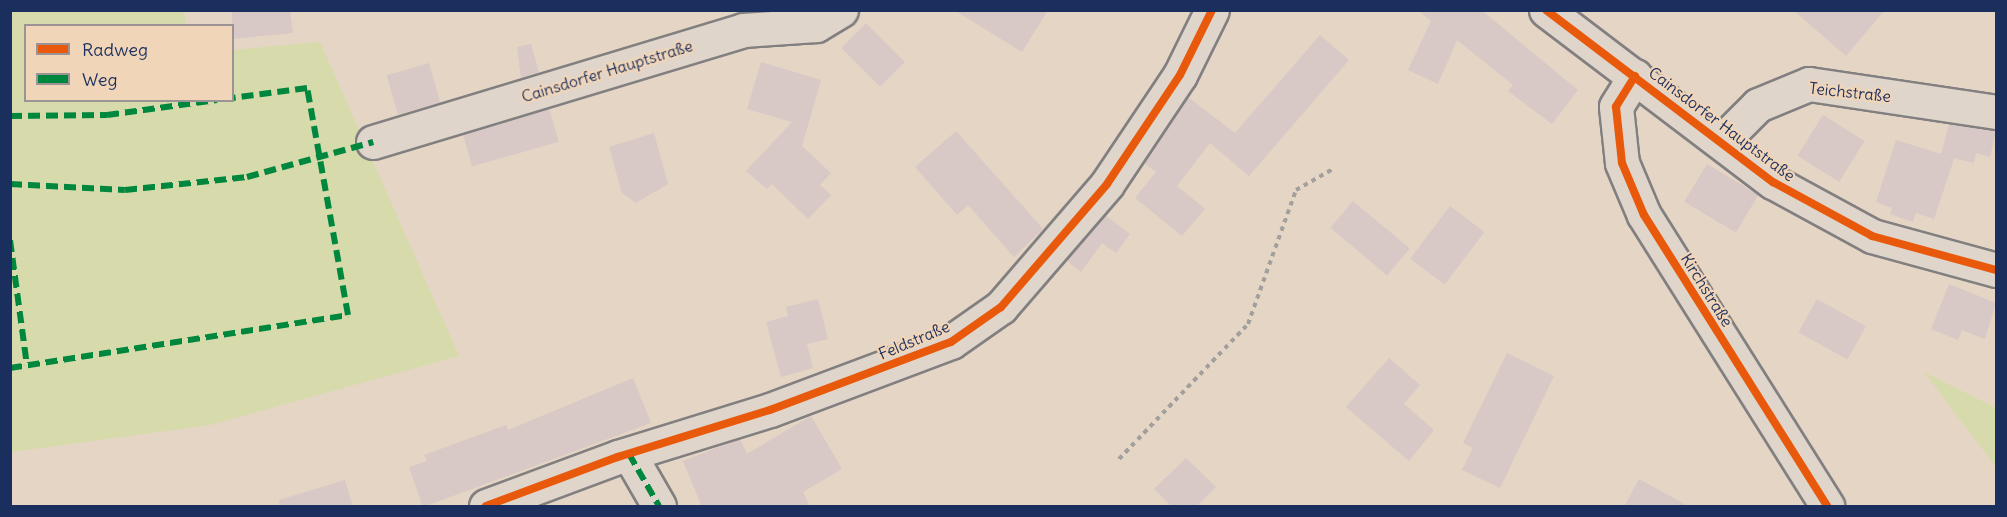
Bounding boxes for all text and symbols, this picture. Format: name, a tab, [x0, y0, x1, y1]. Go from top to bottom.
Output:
legend	[24, 24, 234, 102]
street label: Cainsdorfer Hauptstraße	[519, 36, 695, 106]
text: Radweg	[82, 38, 148, 61]
street label: Cainsdorfer Hauptstraße	[1645, 63, 1799, 185]
text: Weg	[82, 68, 117, 91]
street label: Teichstraße	[1808, 78, 1892, 106]
street label: Kirchstraße	[1677, 250, 1737, 330]
street label: Feldstraße	[876, 316, 952, 364]

